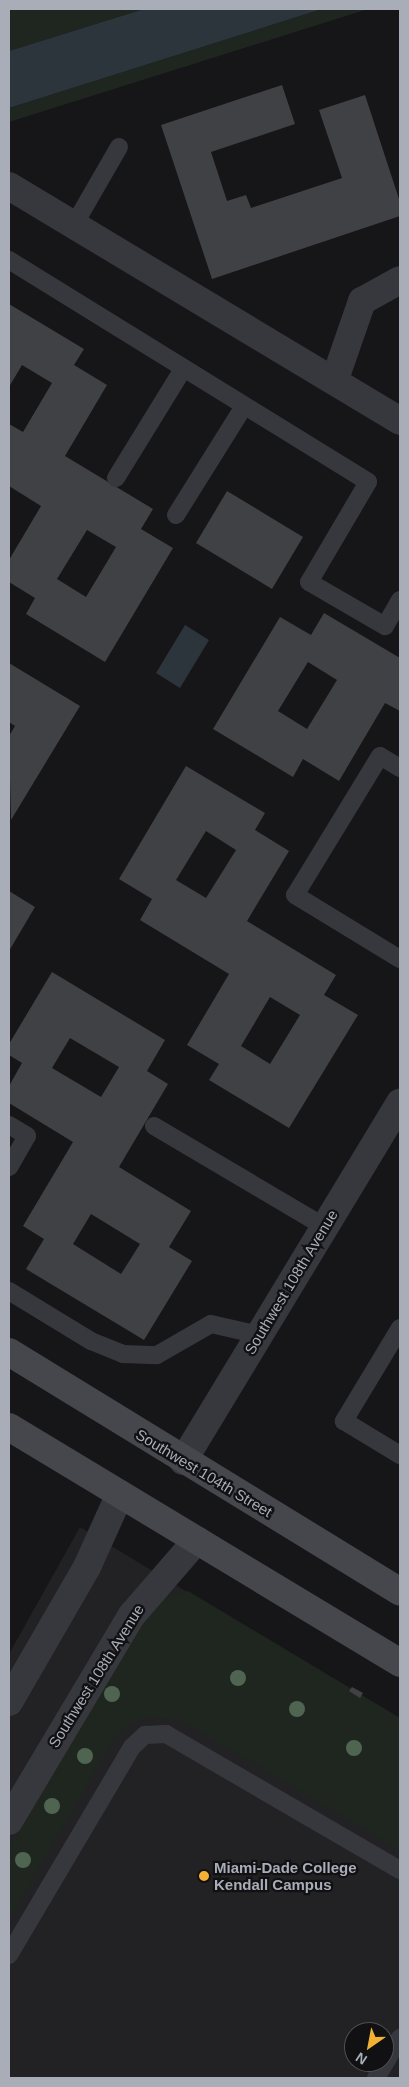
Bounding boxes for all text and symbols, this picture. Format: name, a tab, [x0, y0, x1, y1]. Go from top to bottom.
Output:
street label: Southwest 108th Avenue	[240, 1206, 342, 1358]
street label: Southwest 104th Street	[133, 1425, 275, 1521]
street label: Southwest 108th Avenue	[44, 1601, 148, 1751]
place label: Miami-Dade College Kendall Campus	[214, 1858, 357, 1893]
marker: Miami-Dade College Kendall Campus	[198, 1870, 210, 1882]
north arrow	[344, 2022, 394, 2072]
text: N	[353, 2049, 370, 2068]

